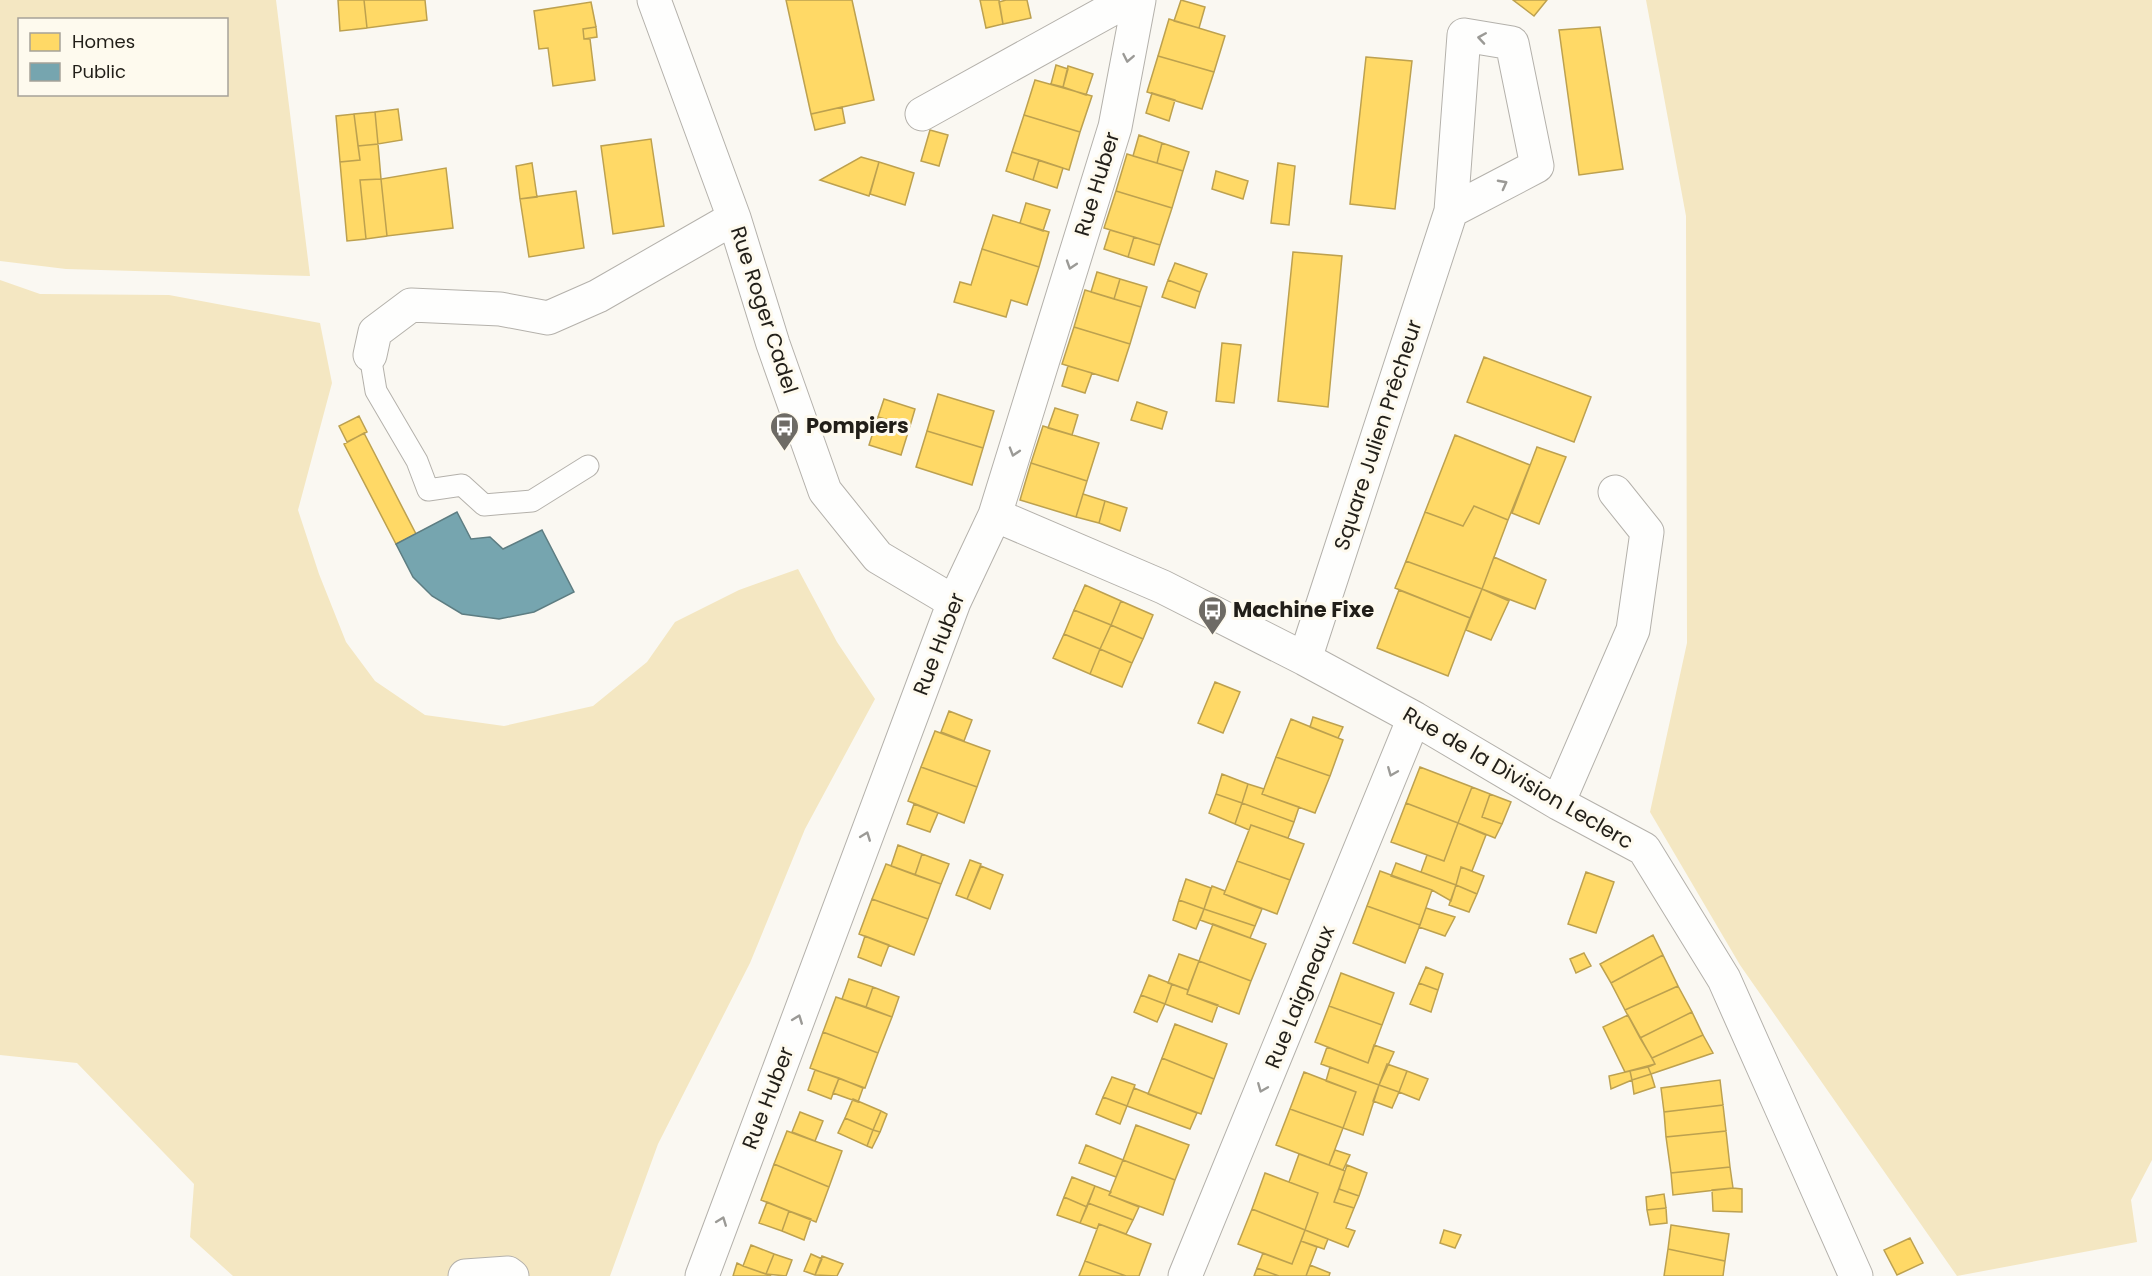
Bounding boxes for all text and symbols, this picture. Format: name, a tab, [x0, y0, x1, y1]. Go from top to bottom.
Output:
legend	[18, 18, 228, 96]
text: Homes	[72, 29, 135, 54]
one-way arrow	[1477, 32, 1487, 45]
one-way arrow	[1122, 52, 1135, 62]
text: Public	[72, 59, 126, 84]
street label: Rue Huber	[1067, 128, 1126, 240]
one-way arrow	[1497, 180, 1507, 191]
street label: Rue Roger Cadel	[724, 222, 805, 397]
one-way arrow	[1066, 259, 1078, 270]
street label: Square Julien Prêcheur	[1326, 316, 1429, 554]
bus stop icon: Pompiers	[769, 410, 801, 452]
place label: Pompiers	[806, 411, 909, 440]
one-way arrow	[1009, 446, 1021, 457]
street label: Rue Huber	[906, 588, 971, 699]
bus stop icon: Machine Fixe	[1196, 594, 1228, 636]
place label: Machine Fixe	[1233, 595, 1374, 624]
street label: Rue de la Division Leclerc	[1398, 700, 1639, 856]
one-way arrow	[1387, 766, 1399, 777]
one-way arrow	[859, 831, 872, 842]
street label: Rue Laigneaux	[1258, 921, 1341, 1073]
one-way arrow	[791, 1014, 803, 1025]
street label: Rue Huber	[735, 1042, 800, 1153]
one-way arrow	[1257, 1082, 1269, 1093]
one-way arrow	[715, 1216, 728, 1227]

